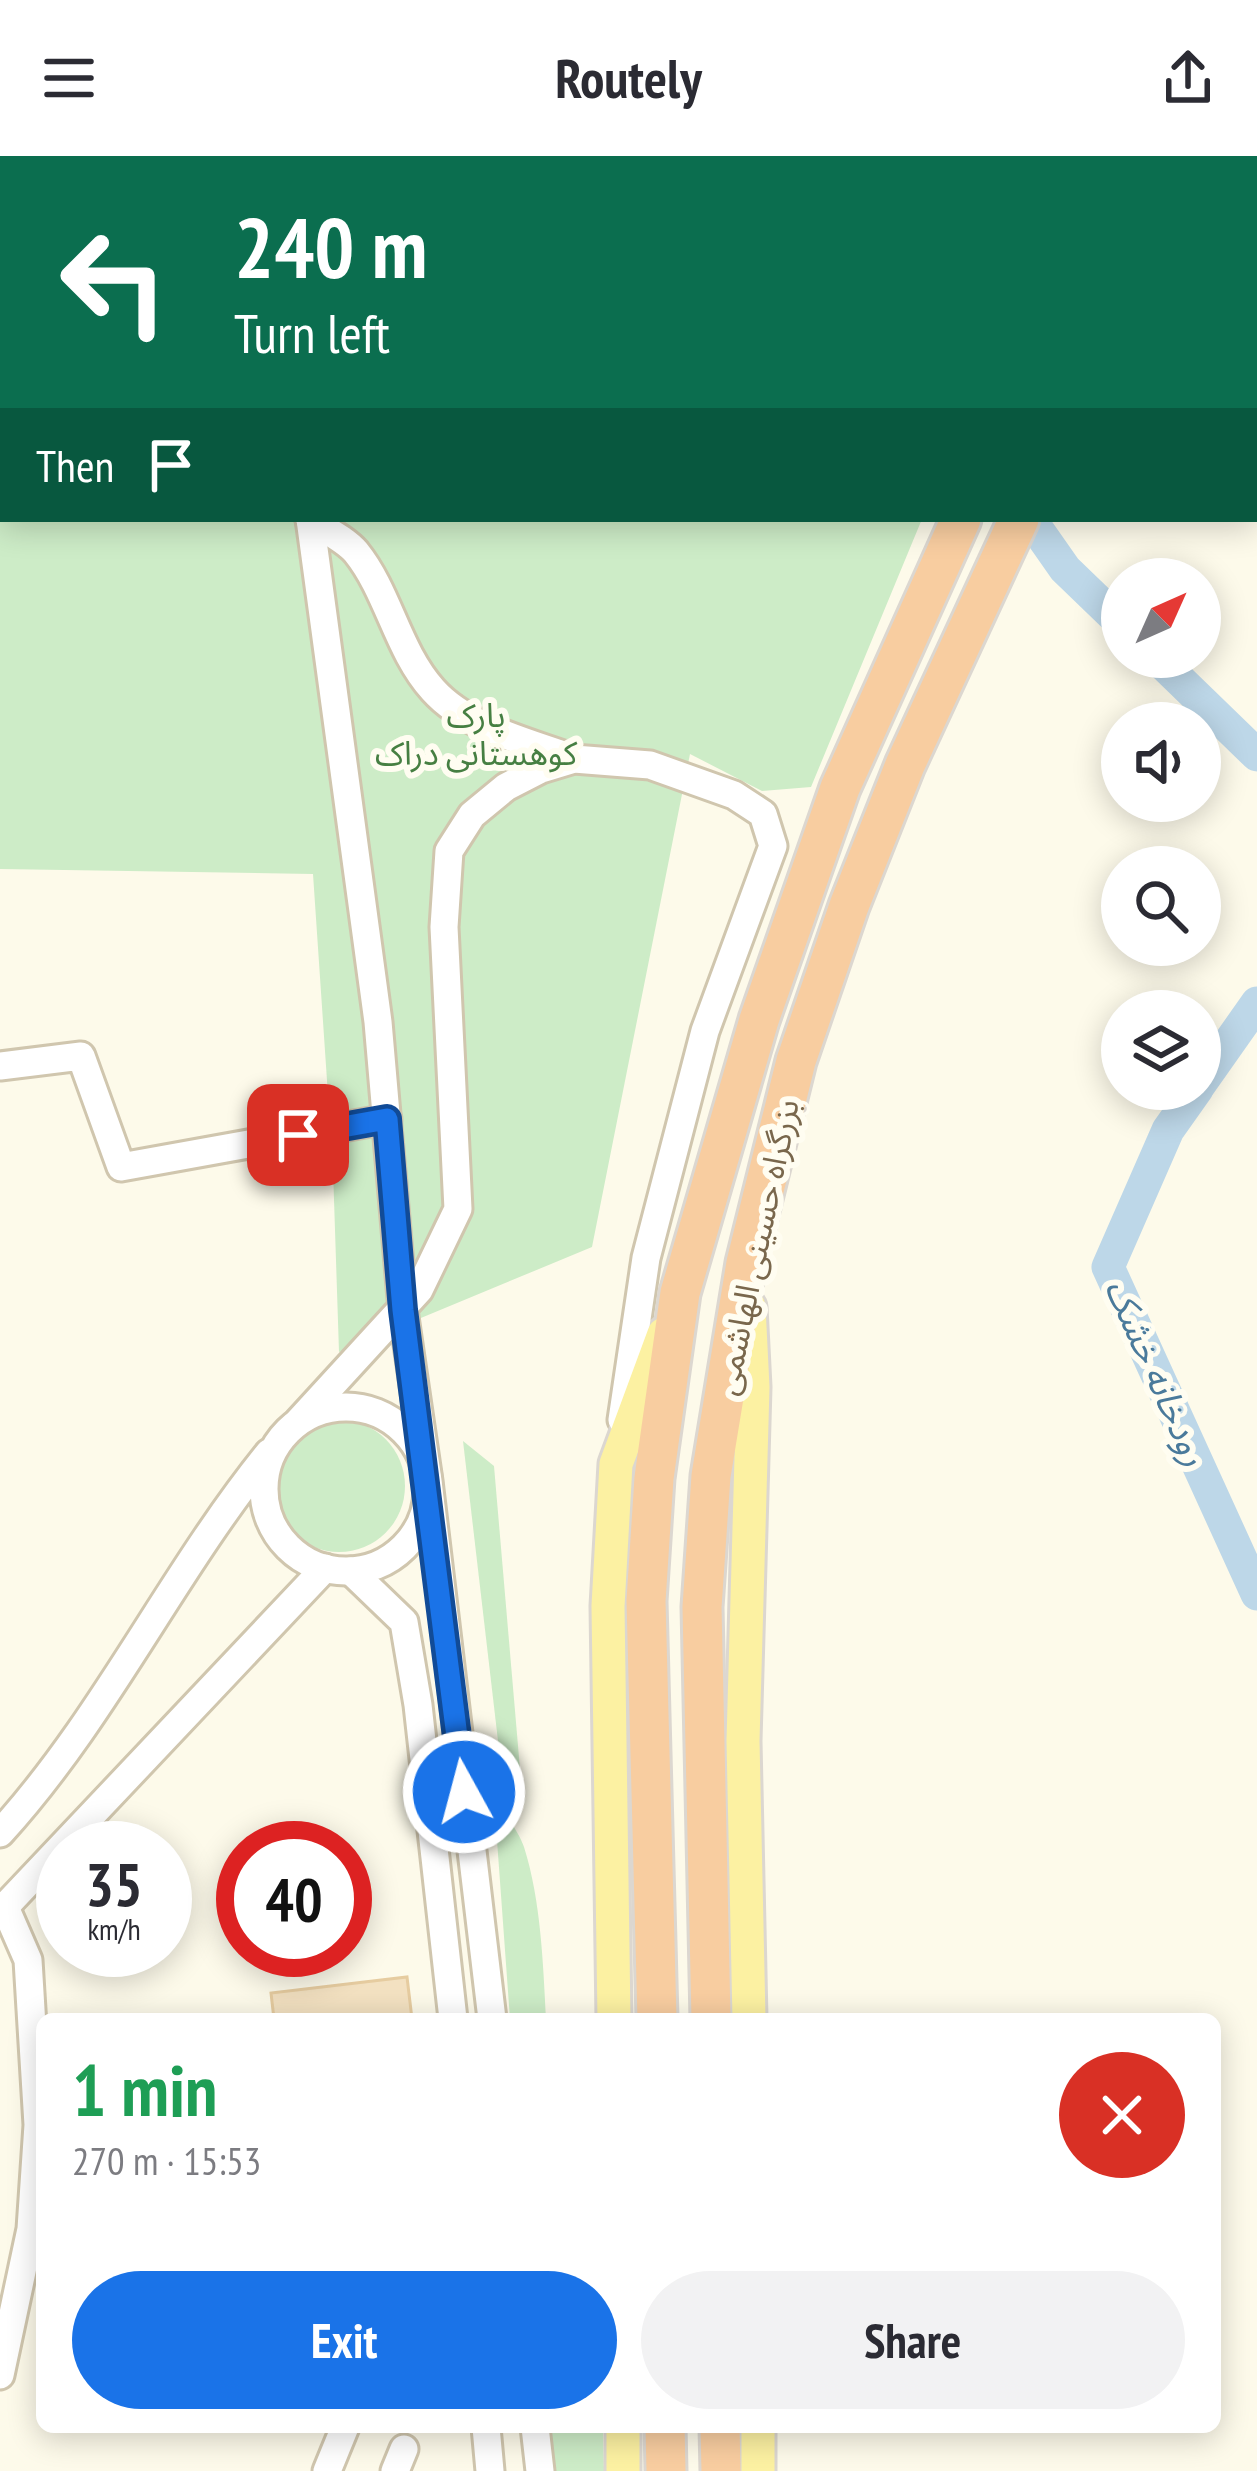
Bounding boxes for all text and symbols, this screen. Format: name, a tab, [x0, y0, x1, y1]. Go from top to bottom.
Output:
text: Routely	[555, 43, 702, 113]
icon: menu	[36, 45, 102, 111]
icon: share	[1155, 45, 1221, 111]
text: 240 m	[234, 192, 427, 301]
icon: left	[36, 204, 192, 360]
text: Turn left	[234, 298, 390, 368]
icon: arrive	[138, 432, 204, 498]
text: Then	[36, 436, 114, 494]
north arrow	[1101, 558, 1221, 678]
map controls	[1101, 558, 1221, 1110]
park label: پارک کوهستانی دراک	[375, 693, 577, 774]
button: sound	[1101, 702, 1221, 822]
button: search	[1101, 846, 1221, 966]
button: layers	[1101, 990, 1221, 1110]
pin	[247, 1084, 349, 1186]
street label: بزرگراه حسینی الهاشمی	[703, 1095, 808, 1399]
icon: arrive	[265, 1102, 331, 1168]
water label: رودخانه خشک	[1095, 1271, 1220, 1473]
position arrow	[401, 1729, 527, 1855]
speed limit sign: 40	[216, 1821, 372, 1977]
text: 35	[85, 1845, 143, 1923]
text: km/h	[87, 1909, 141, 1948]
text: 1 min	[72, 2043, 217, 2136]
button: close	[1059, 2052, 1185, 2178]
text: 270 m · 15:53	[72, 2135, 261, 2186]
button: Exit	[72, 2271, 617, 2409]
button: Share	[641, 2271, 1185, 2409]

